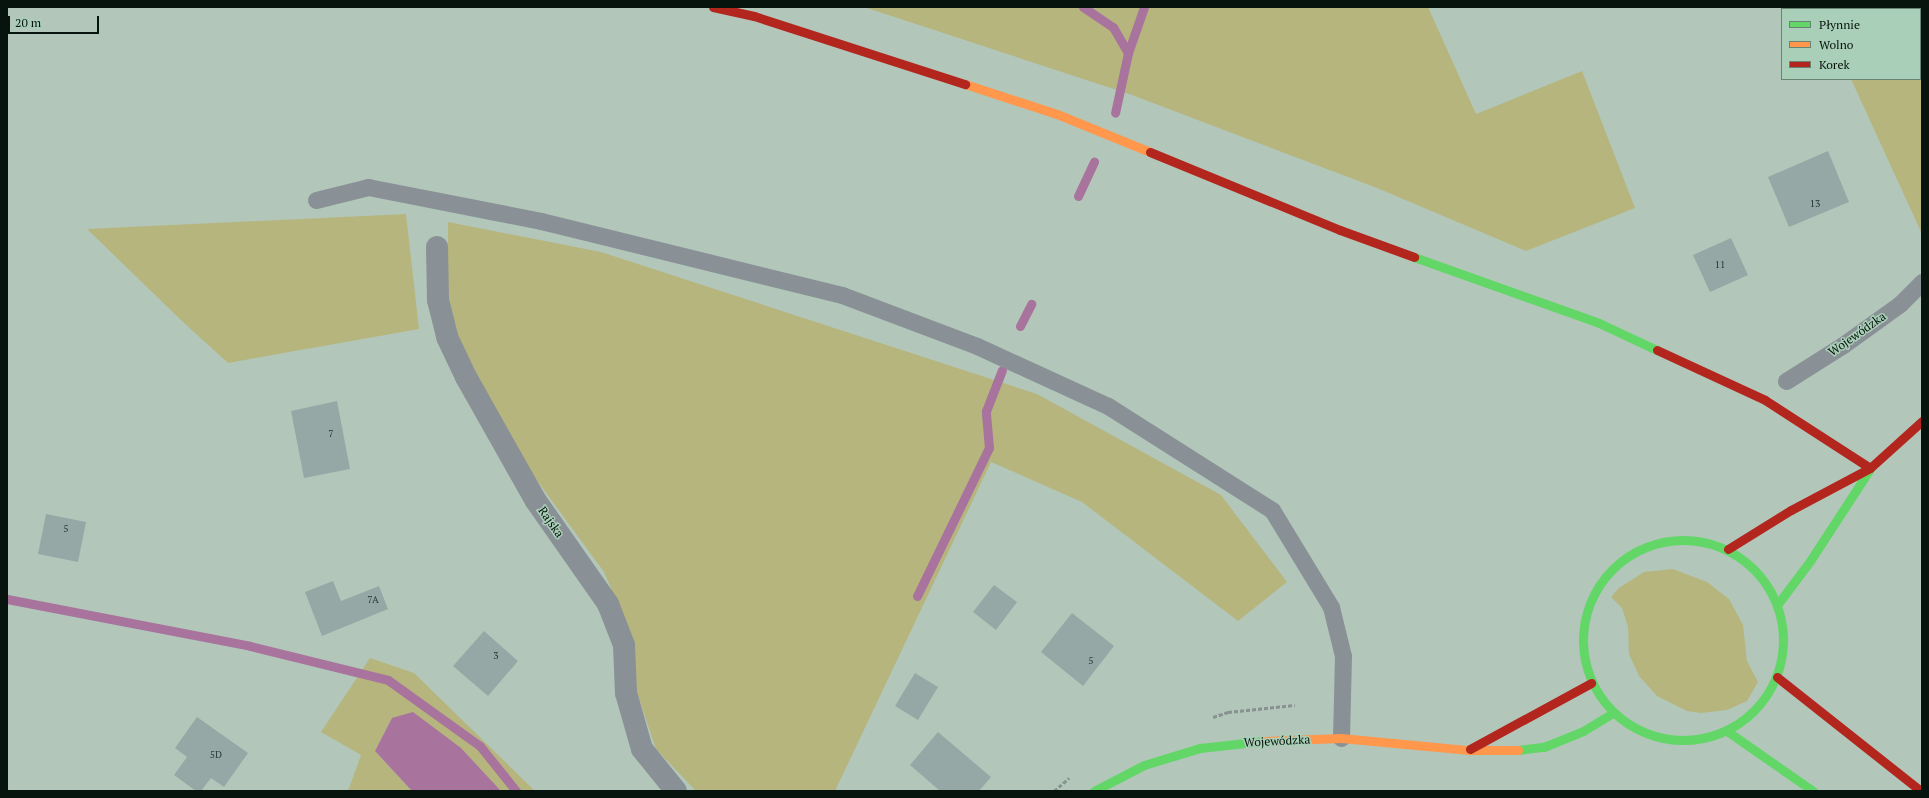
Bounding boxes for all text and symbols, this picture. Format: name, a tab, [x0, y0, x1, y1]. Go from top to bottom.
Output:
scale bar	[10, 8, 101, 34]
legend	[1781, 8, 1921, 80]
text: 20 m	[15, 15, 41, 30]
text: Płynnie	[1819, 17, 1860, 32]
text: Wolno	[1819, 37, 1853, 52]
text: Korek	[1819, 57, 1850, 72]
house number: 13	[1810, 198, 1820, 210]
house number: 11	[1715, 259, 1725, 271]
street label: Wojewódzka	[1826, 309, 1888, 359]
house number: 7	[328, 428, 334, 440]
street label: Rajska	[535, 504, 567, 540]
house number: 5	[63, 523, 69, 535]
house number: 7A	[367, 594, 379, 606]
house number: 3	[493, 650, 499, 662]
house number: 5	[1088, 655, 1094, 667]
street label: Wojewódzka	[1243, 732, 1311, 750]
house number: 5D	[210, 749, 222, 761]

